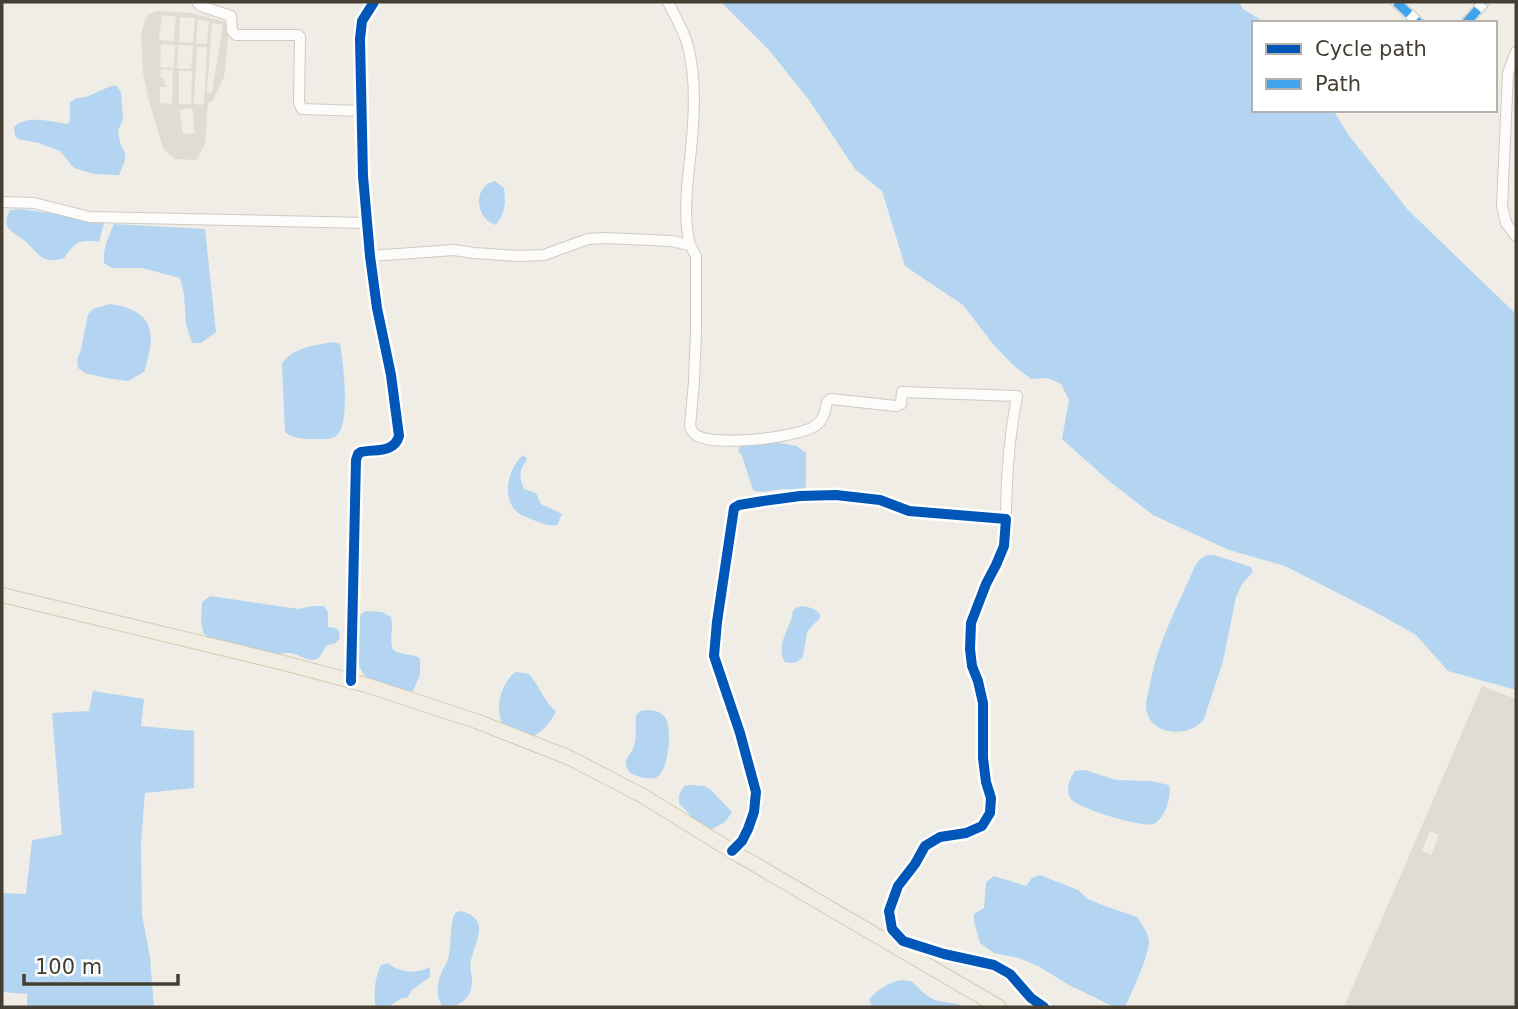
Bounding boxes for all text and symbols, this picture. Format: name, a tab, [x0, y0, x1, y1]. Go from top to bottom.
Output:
legend	[1252, 21, 1497, 112]
text: Cycle path	[1315, 37, 1427, 61]
text: Path	[1315, 72, 1361, 96]
scale bar	[24, 942, 178, 986]
text: 100 m	[35, 955, 102, 979]

